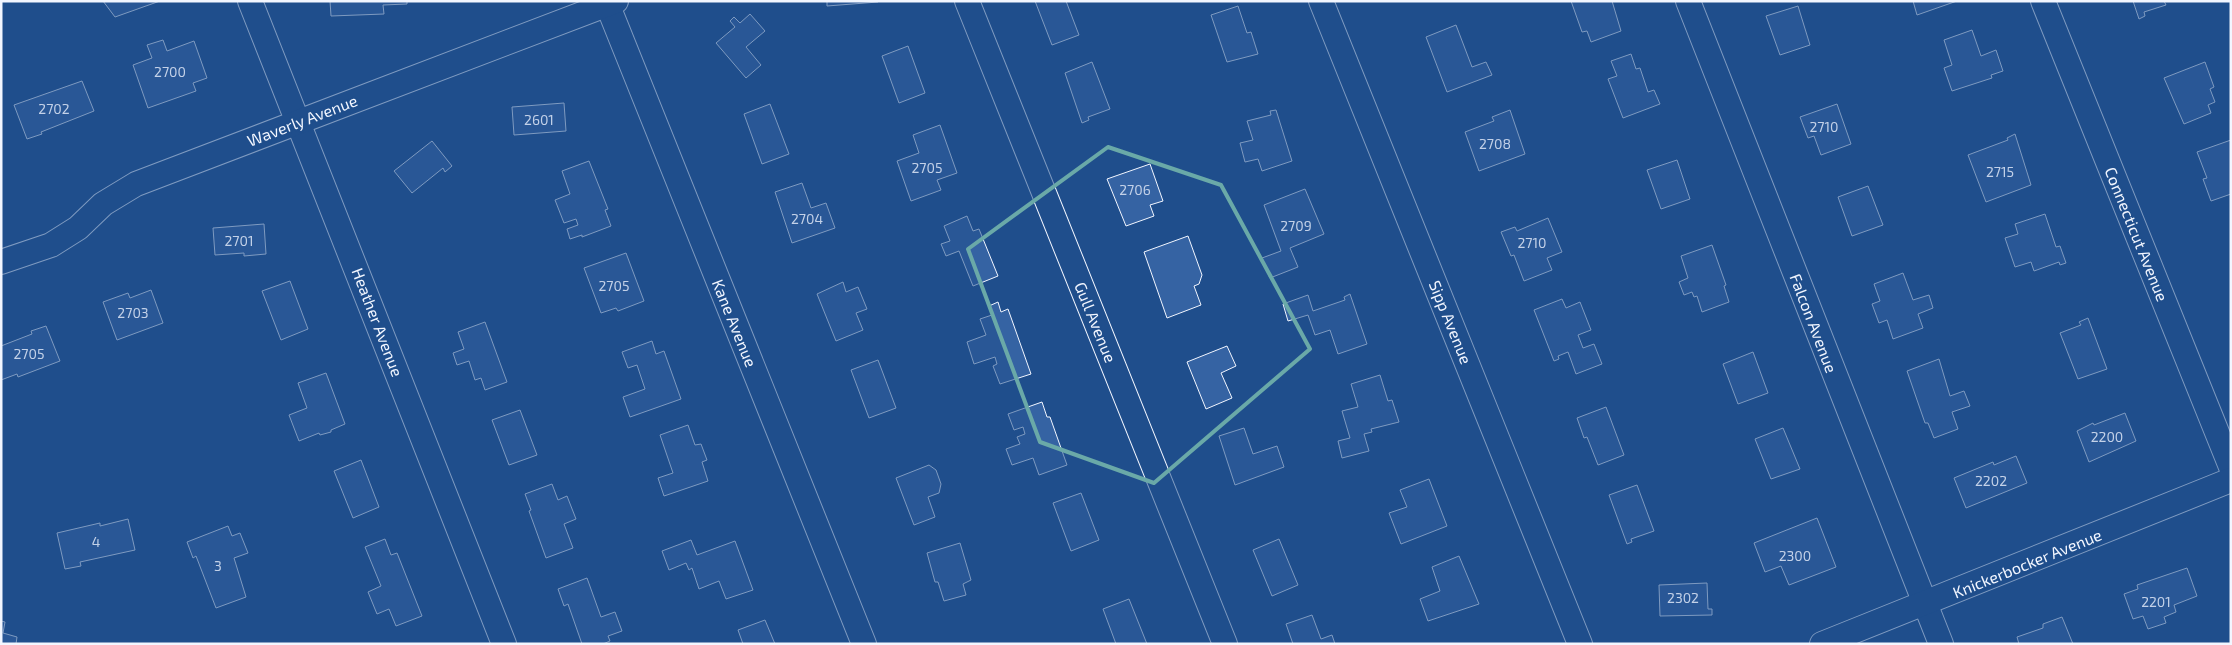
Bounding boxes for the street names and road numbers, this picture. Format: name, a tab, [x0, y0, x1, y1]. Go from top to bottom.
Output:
street label: Waverly Avenue	[244, 90, 360, 150]
street label: Connecticut Avenue	[2101, 164, 2173, 304]
street label: Heather Avenue	[349, 265, 407, 379]
street label: Falcon Avenue	[1786, 271, 1842, 375]
street label: Kane Avenue	[709, 276, 761, 370]
street label: Sipp Avenue	[1426, 278, 1476, 366]
street label: Gull Avenue	[1071, 279, 1121, 365]
street label: Knickerbocker Avenue	[1950, 524, 2104, 602]

